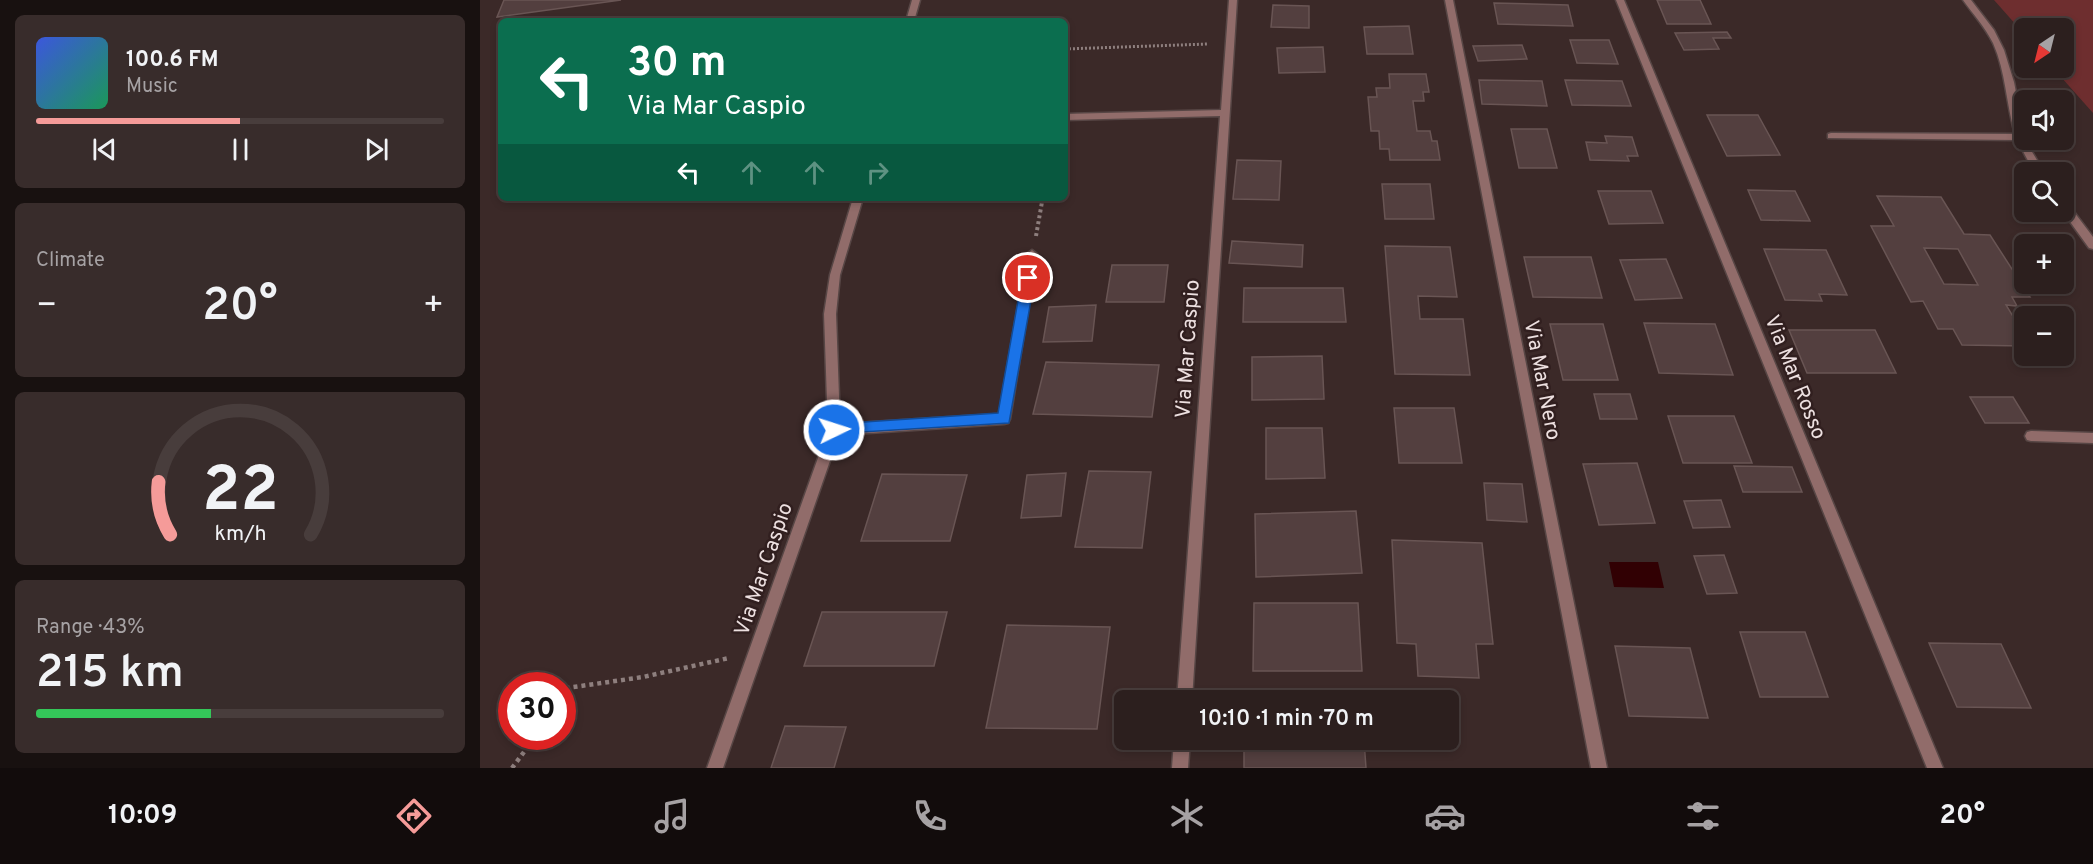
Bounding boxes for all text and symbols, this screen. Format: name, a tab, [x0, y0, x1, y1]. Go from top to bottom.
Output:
north arrow	[2014, 18, 2074, 78]
map controls	[2014, 18, 2074, 366]
text: 30 m	[627, 38, 726, 91]
icon: left	[528, 42, 606, 120]
text: 100.6 FM	[126, 47, 219, 74]
text: Music	[126, 74, 178, 100]
text: Via Mar Caspio	[627, 90, 806, 124]
button: sound	[2014, 90, 2074, 150]
icon: previous	[88, 133, 121, 166]
icon: pause	[224, 133, 257, 166]
icon: next	[360, 133, 393, 166]
icon: left	[672, 156, 705, 189]
icon: ahead	[735, 156, 768, 189]
icon: ahead	[798, 156, 831, 189]
icon: right	[861, 156, 894, 189]
button: search	[2014, 162, 2074, 222]
button: +	[2014, 234, 2074, 294]
text: Climate	[36, 248, 105, 274]
pin	[1002, 252, 1053, 303]
icon: arrive	[1011, 261, 1044, 294]
text: 20°	[202, 279, 278, 336]
street label: Via Mar Caspio	[1170, 279, 1207, 419]
text: −	[36, 286, 57, 328]
text: +	[423, 286, 444, 328]
button: −	[2014, 306, 2074, 366]
street label: Via Mar Rosso	[1757, 311, 1832, 444]
street label: Via Mar Nero	[1517, 318, 1566, 442]
position arrow	[802, 398, 866, 462]
text: 22	[202, 454, 278, 533]
street label: Via Mar Caspio	[729, 499, 800, 640]
text: km/h	[214, 522, 266, 549]
text: Range · 43%	[36, 615, 145, 641]
text: 215 km	[36, 646, 184, 703]
speed limit sign: 30	[498, 672, 576, 750]
text: 10:10 · 1 min · 70 m	[1199, 706, 1374, 733]
icon: directions	[393, 795, 435, 837]
icon: music	[651, 795, 693, 837]
icon: phone	[909, 795, 951, 837]
icon: climate	[1166, 795, 1208, 837]
icon: car	[1424, 795, 1466, 837]
icon: filters	[1682, 795, 1724, 837]
text: 10:09	[108, 799, 177, 833]
text: 20°	[1940, 799, 1985, 833]

